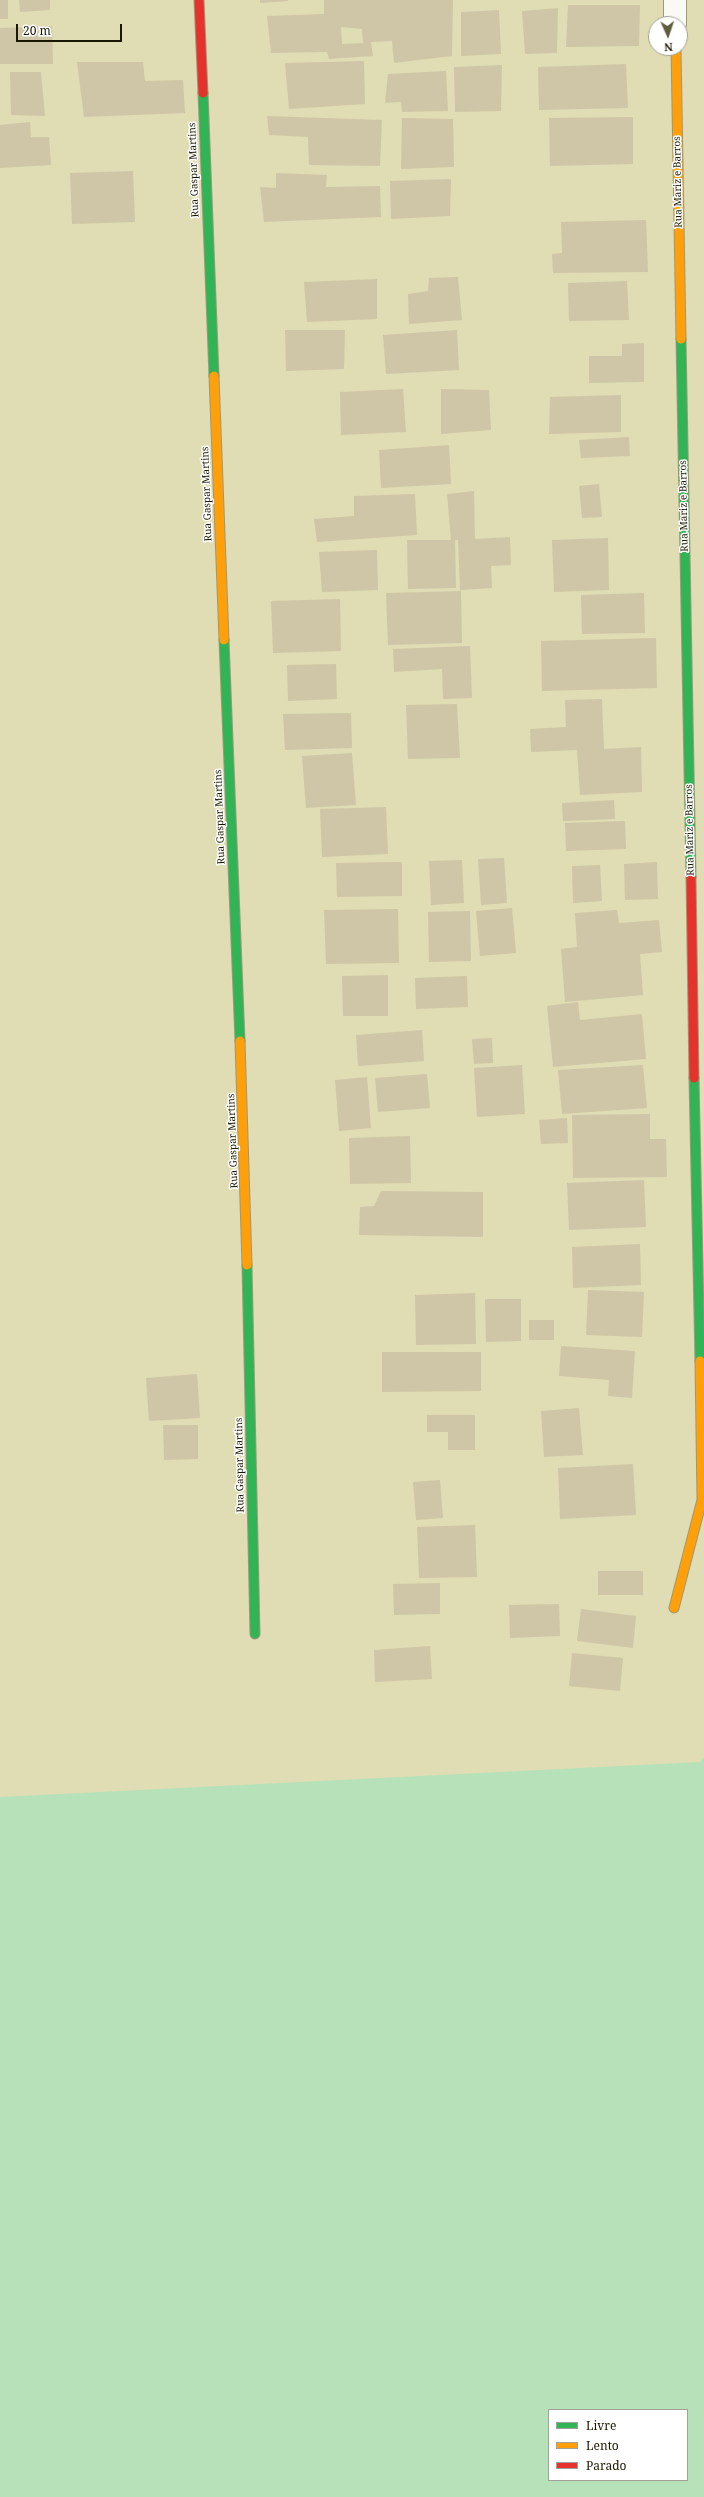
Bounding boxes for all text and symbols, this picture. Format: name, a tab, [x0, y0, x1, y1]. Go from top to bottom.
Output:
scale bar	[18, 16, 124, 42]
north arrow	[648, 16, 688, 56]
text: 20 m	[23, 22, 51, 39]
text: N	[664, 40, 673, 55]
street label: Rua Gaspar Martins	[186, 122, 202, 218]
street label: Rua Mariz e Barros	[671, 136, 685, 228]
street label: Rua Gaspar Martins	[199, 446, 215, 542]
street label: Rua Mariz e Barros	[677, 460, 691, 552]
street label: Rua Gaspar Martins	[212, 769, 228, 865]
street label: Rua Mariz e Barros	[683, 784, 697, 876]
street label: Rua Gaspar Martins	[225, 1093, 241, 1189]
street label: Rua Gaspar Martins	[233, 1417, 247, 1513]
legend	[548, 2409, 688, 2481]
text: Livre	[586, 2417, 616, 2434]
text: Lento	[586, 2437, 619, 2454]
text: Parado	[586, 2457, 626, 2474]

